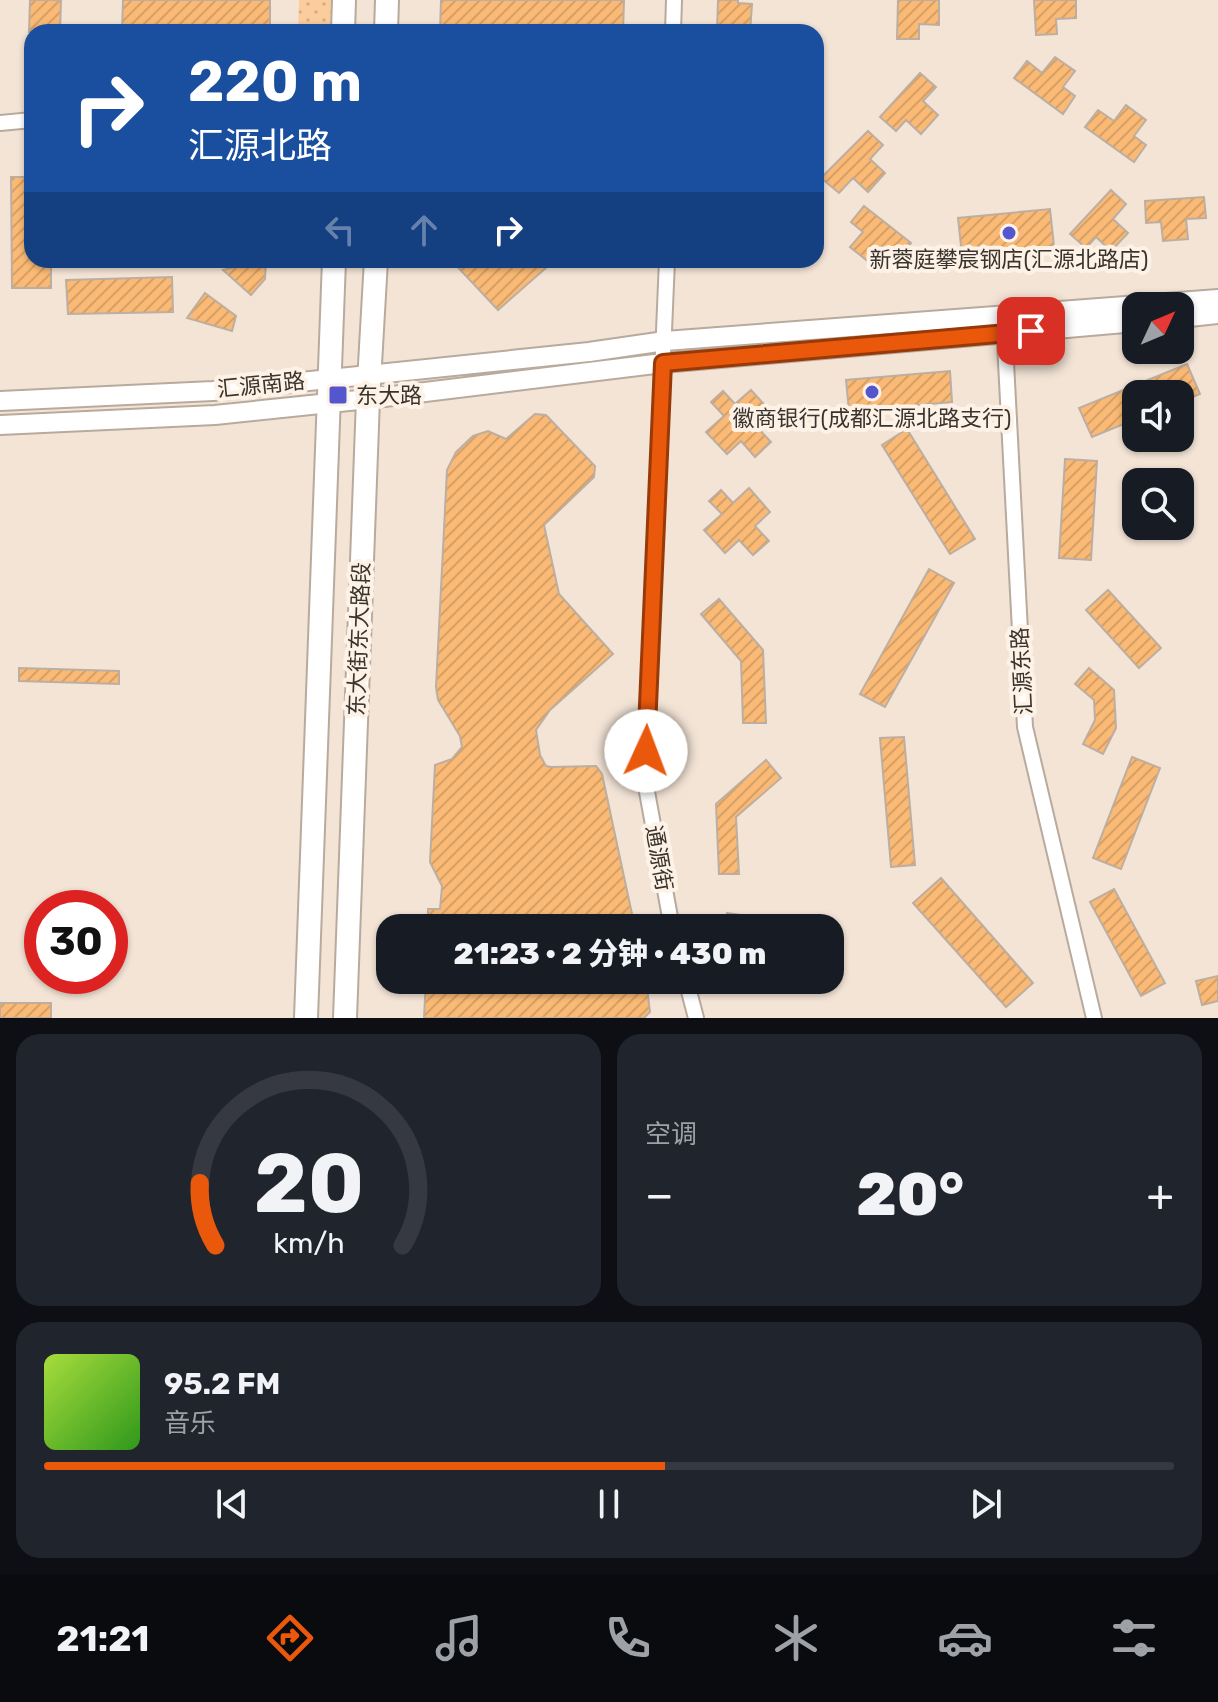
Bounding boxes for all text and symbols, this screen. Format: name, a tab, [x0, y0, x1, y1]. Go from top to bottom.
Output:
text: 220 m	[188, 49, 362, 115]
icon: right	[56, 56, 160, 160]
text: 汇源北路	[188, 124, 332, 167]
icon: left	[318, 208, 362, 252]
icon: ahead	[402, 208, 446, 252]
icon: right	[486, 208, 530, 252]
marker: 新蓉庭攀宸钢店(汇源北路店)	[1000, 224, 1018, 242]
place label: 新蓉庭攀宸钢店(汇源北路店)	[870, 246, 1148, 273]
north arrow	[1122, 292, 1194, 364]
map controls	[1122, 292, 1194, 540]
pin	[997, 297, 1065, 365]
icon: arrive	[1009, 309, 1053, 353]
street label: 汇源南路	[216, 367, 306, 403]
button: sound	[1122, 380, 1194, 452]
place label: 东大路	[356, 382, 422, 409]
marker: 徽商银行(成都汇源北路支行)	[863, 383, 881, 401]
marker: 东大路	[327, 384, 349, 406]
place label: 徽商银行(成都汇源北路支行)	[733, 405, 1011, 432]
button: search	[1122, 468, 1194, 540]
street label: 东大街东大路段	[343, 562, 375, 716]
street label: 汇源东路	[1006, 626, 1038, 716]
position arrow	[604, 709, 688, 793]
street label: 通源街	[640, 823, 678, 893]
speed limit sign: 30	[24, 890, 128, 994]
text: 21:23 · 2 分钟 · 430 m	[454, 936, 766, 972]
text: 空调	[645, 1119, 697, 1150]
text: 20	[253, 1134, 364, 1233]
text: 20°	[856, 1159, 964, 1230]
text: −	[645, 1169, 674, 1221]
text: +	[1147, 1169, 1174, 1221]
text: km/h	[273, 1226, 344, 1260]
text: 95.2 FM	[164, 1366, 280, 1402]
text: 音乐	[164, 1408, 216, 1439]
icon: previous	[210, 1482, 254, 1526]
icon: pause	[587, 1482, 631, 1526]
icon: next	[964, 1482, 1008, 1526]
icon: directions	[262, 1610, 318, 1666]
icon: music	[431, 1610, 487, 1666]
icon: phone	[600, 1610, 656, 1666]
icon: climate	[768, 1610, 824, 1666]
icon: car	[937, 1610, 993, 1666]
icon: filters	[1106, 1610, 1162, 1666]
text: 21:21	[56, 1617, 149, 1660]

